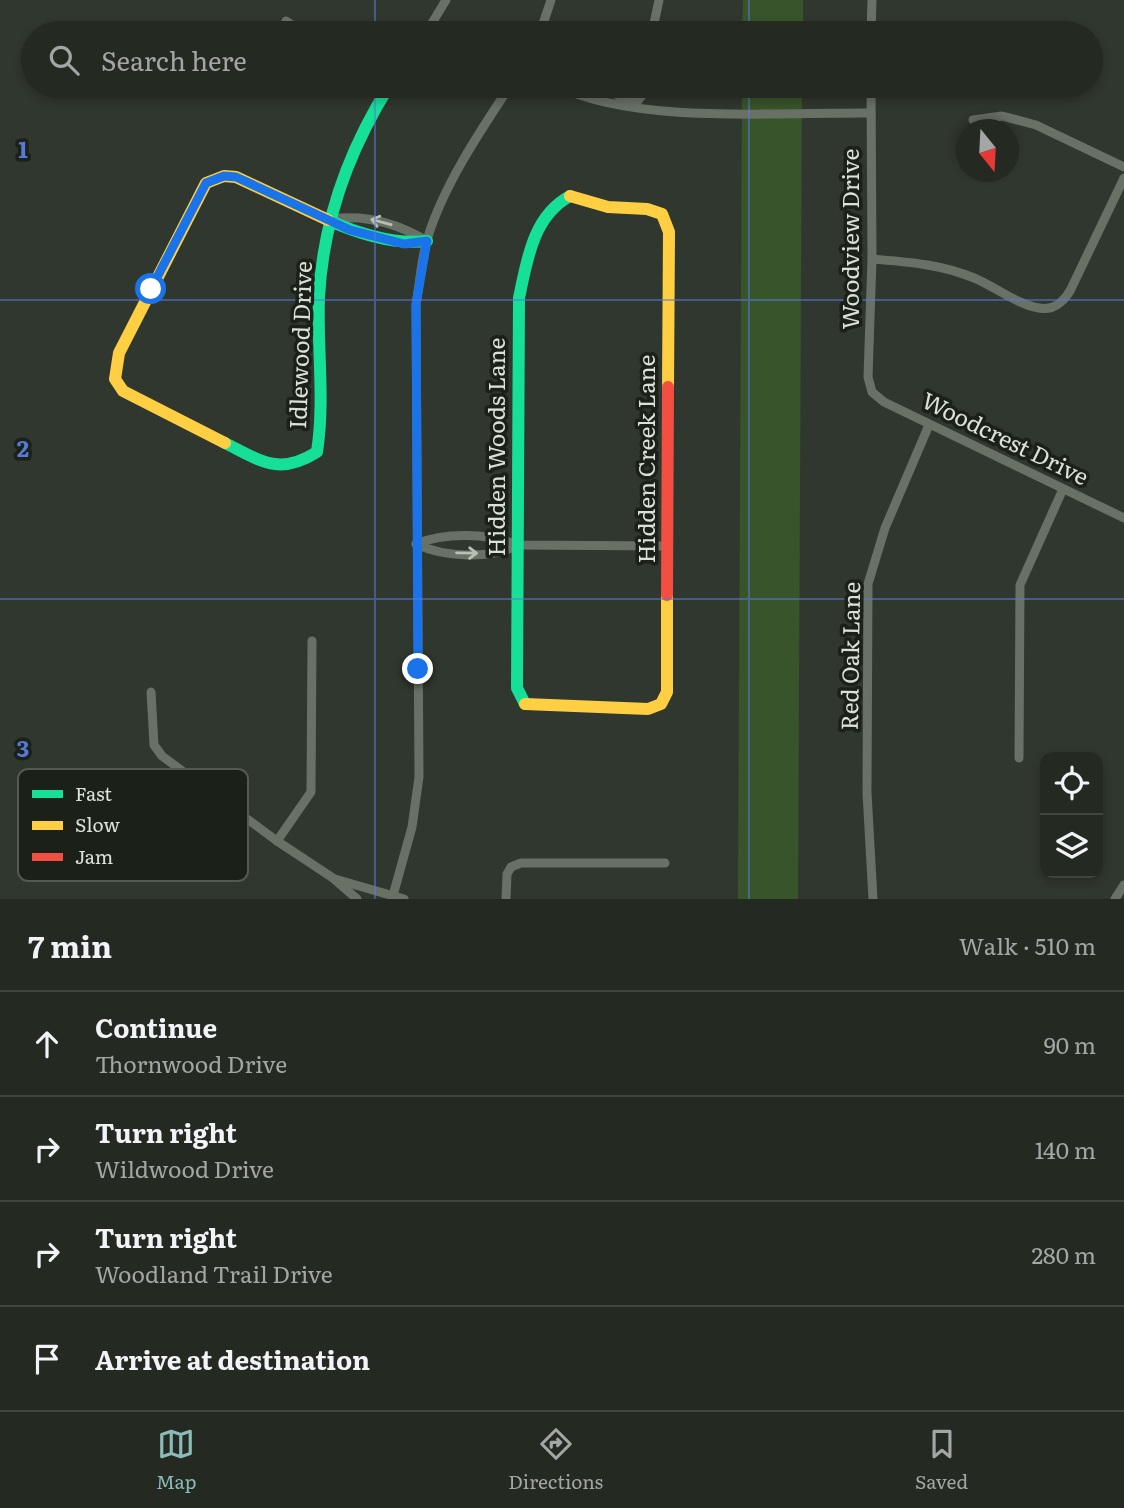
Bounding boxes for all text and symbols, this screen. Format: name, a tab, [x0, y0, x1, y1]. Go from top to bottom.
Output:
search box	[21, 21, 1103, 98]
text: Search here	[101, 40, 247, 79]
icon: search	[45, 41, 83, 79]
north arrow	[956, 119, 1019, 182]
text: 1	[18, 131, 28, 165]
street label: Woodview Drive	[832, 148, 866, 330]
one-way arrow	[370, 214, 392, 227]
street label: Idlewood Drive	[279, 260, 319, 429]
route start	[135, 273, 166, 304]
street label: Hidden Woods Lane	[478, 337, 512, 557]
street label: Hidden Creek Lane	[628, 354, 662, 563]
street label: Woodcrest Drive	[917, 382, 1095, 492]
text: 2	[17, 430, 29, 464]
one-way arrow	[455, 546, 478, 559]
street label: Red Oak Lane	[831, 581, 867, 731]
route end	[402, 653, 433, 684]
text: 3	[17, 730, 29, 764]
map controls	[1040, 752, 1103, 878]
button: locate	[1040, 752, 1103, 815]
legend	[18, 769, 248, 881]
text: Fast	[75, 779, 112, 807]
text: Slow	[75, 810, 120, 838]
button: layers	[1040, 815, 1103, 878]
text: Jam	[75, 842, 113, 870]
text: 7 min	[28, 923, 112, 967]
text: Walk · 510 m	[959, 928, 1096, 962]
text: Continue	[95, 1007, 217, 1046]
icon: ahead	[28, 1025, 66, 1063]
text: 90 m	[1044, 1027, 1096, 1061]
text: Thornwood Drive	[95, 1046, 287, 1080]
text: Turn right	[95, 1112, 237, 1151]
icon: right	[28, 1130, 66, 1168]
text: 140 m	[1035, 1132, 1096, 1166]
text: Wildwood Drive	[95, 1151, 274, 1185]
text: Turn right	[95, 1217, 237, 1256]
icon: right	[28, 1235, 66, 1273]
text: 280 m	[1031, 1237, 1096, 1271]
text: Woodland Trail Drive	[95, 1256, 333, 1290]
text: Arrive at destination	[95, 1339, 370, 1378]
icon: arrive	[28, 1340, 66, 1378]
tab: Map	[156, 1425, 196, 1495]
tab: Directions	[508, 1425, 603, 1495]
tab: Saved	[915, 1425, 968, 1495]

